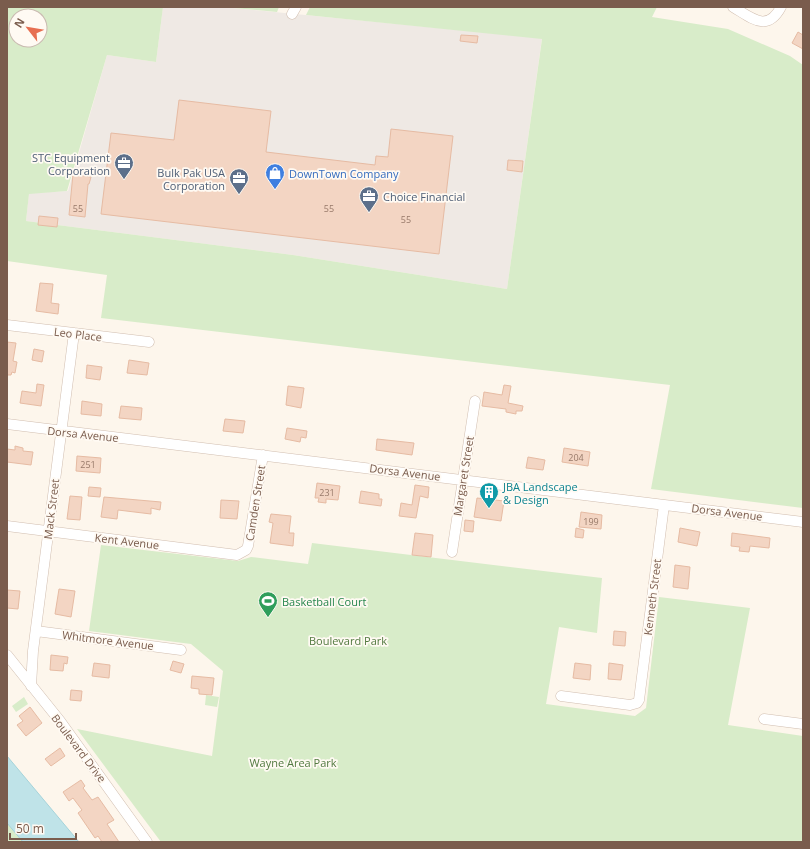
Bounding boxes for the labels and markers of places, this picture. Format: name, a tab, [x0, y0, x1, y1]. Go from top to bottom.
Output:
place label: STC Equipment Corporation	[32, 150, 110, 178]
office icon: STC Equipment Corporation	[113, 152, 135, 180]
shop icon: DownTown Company	[264, 162, 286, 190]
place label: Bulk Pak USA Corporation	[157, 165, 225, 193]
place label: DownTown Company	[289, 166, 399, 181]
office icon: Bulk Pak USA Corporation	[228, 167, 250, 195]
office icon: Choice Financial	[358, 185, 380, 213]
place label: Choice Financial	[383, 189, 465, 204]
place label: JBA Landscape & Design	[502, 479, 578, 507]
building icon: JBA Landscape & Design	[478, 481, 500, 509]
sports icon: Basketball Court	[257, 590, 279, 618]
place label: Basketball Court	[282, 594, 366, 609]

